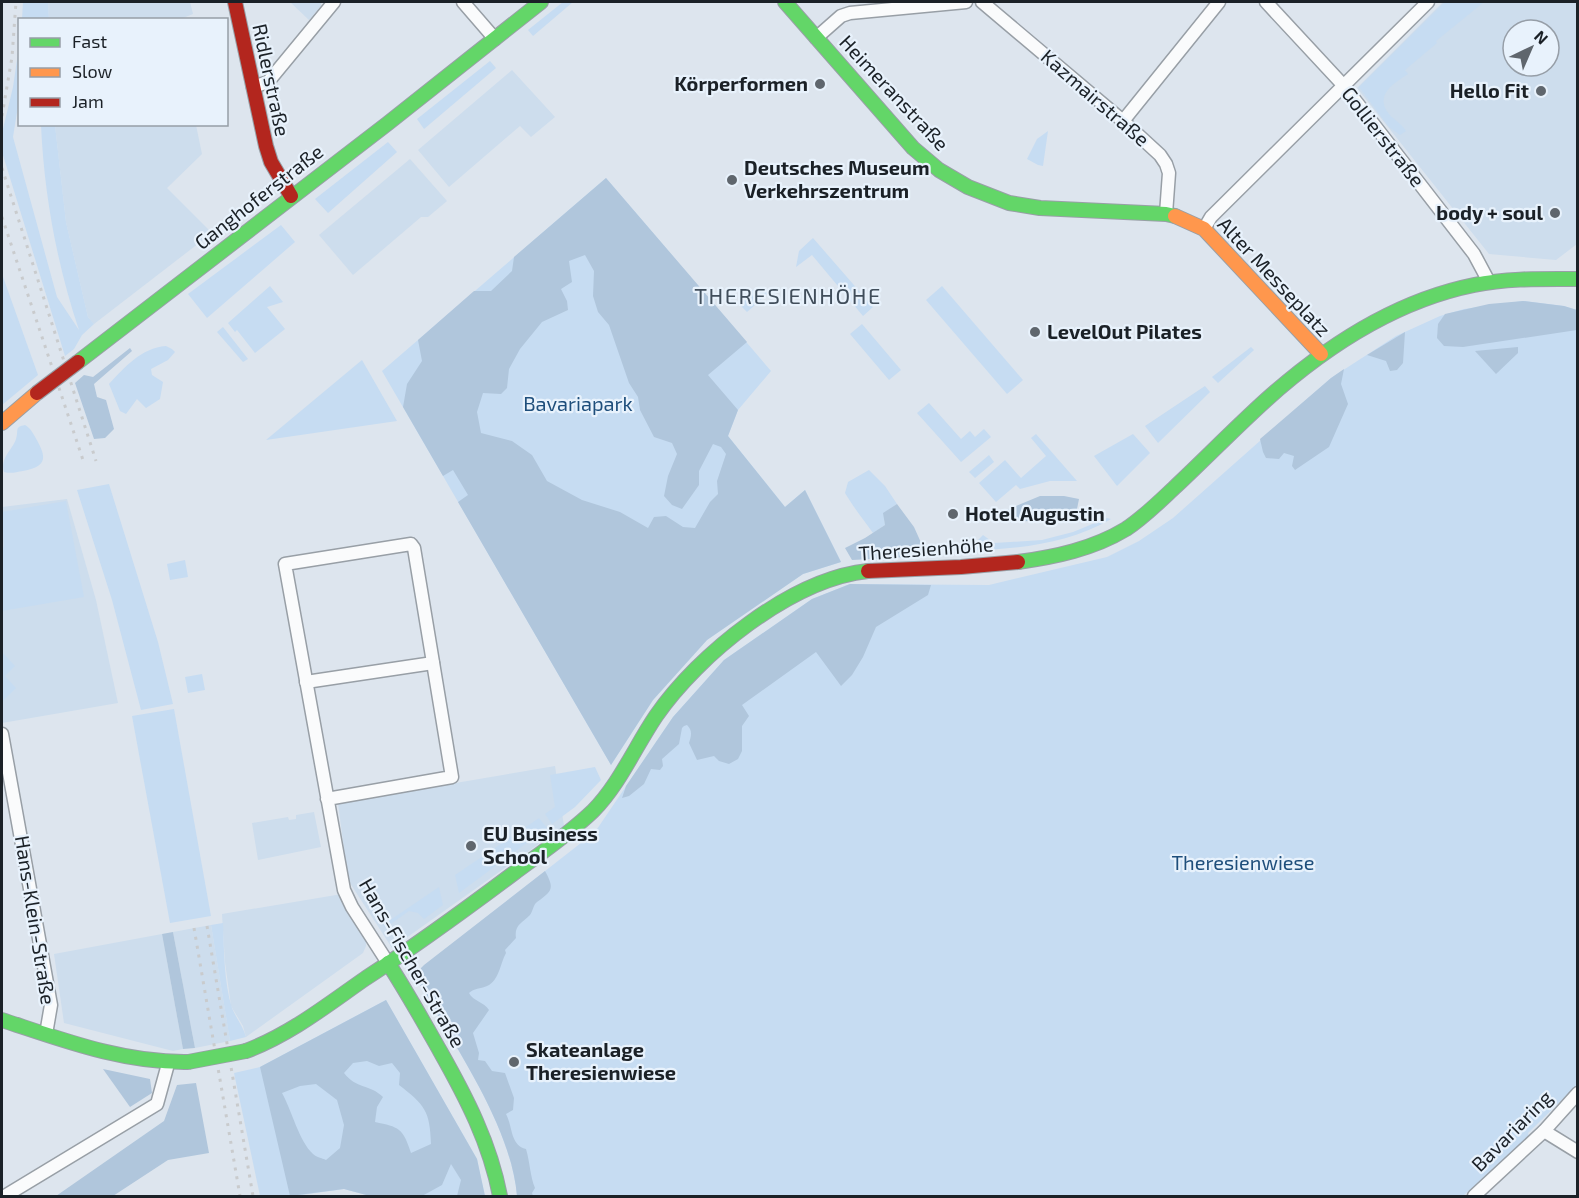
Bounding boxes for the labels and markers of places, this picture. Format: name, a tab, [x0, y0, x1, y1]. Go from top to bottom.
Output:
place label: Körperformen	[674, 71, 808, 95]
marker: Körperformen	[813, 77, 827, 91]
place label: Hello Fit	[1450, 78, 1529, 102]
marker: Hello Fit	[1534, 84, 1548, 98]
place label: Deutsches Museum Verkehrszentrum	[744, 155, 930, 202]
marker: Deutsches Museum Verkehrszentrum	[725, 173, 739, 187]
place label: body + soul	[1436, 200, 1543, 225]
marker: body + soul	[1548, 206, 1562, 220]
place label: LevelOut Pilates	[1047, 319, 1202, 343]
marker: LevelOut Pilates	[1028, 325, 1042, 339]
place label: Hotel Augustin	[965, 501, 1105, 525]
marker: Hotel Augustin	[946, 507, 960, 521]
place label: EU Business School	[483, 821, 598, 868]
marker: EU Business School	[464, 839, 478, 853]
place label: Skateanlage Theresienwiese	[526, 1037, 676, 1084]
marker: Skateanlage Theresienwiese	[507, 1055, 521, 1069]

